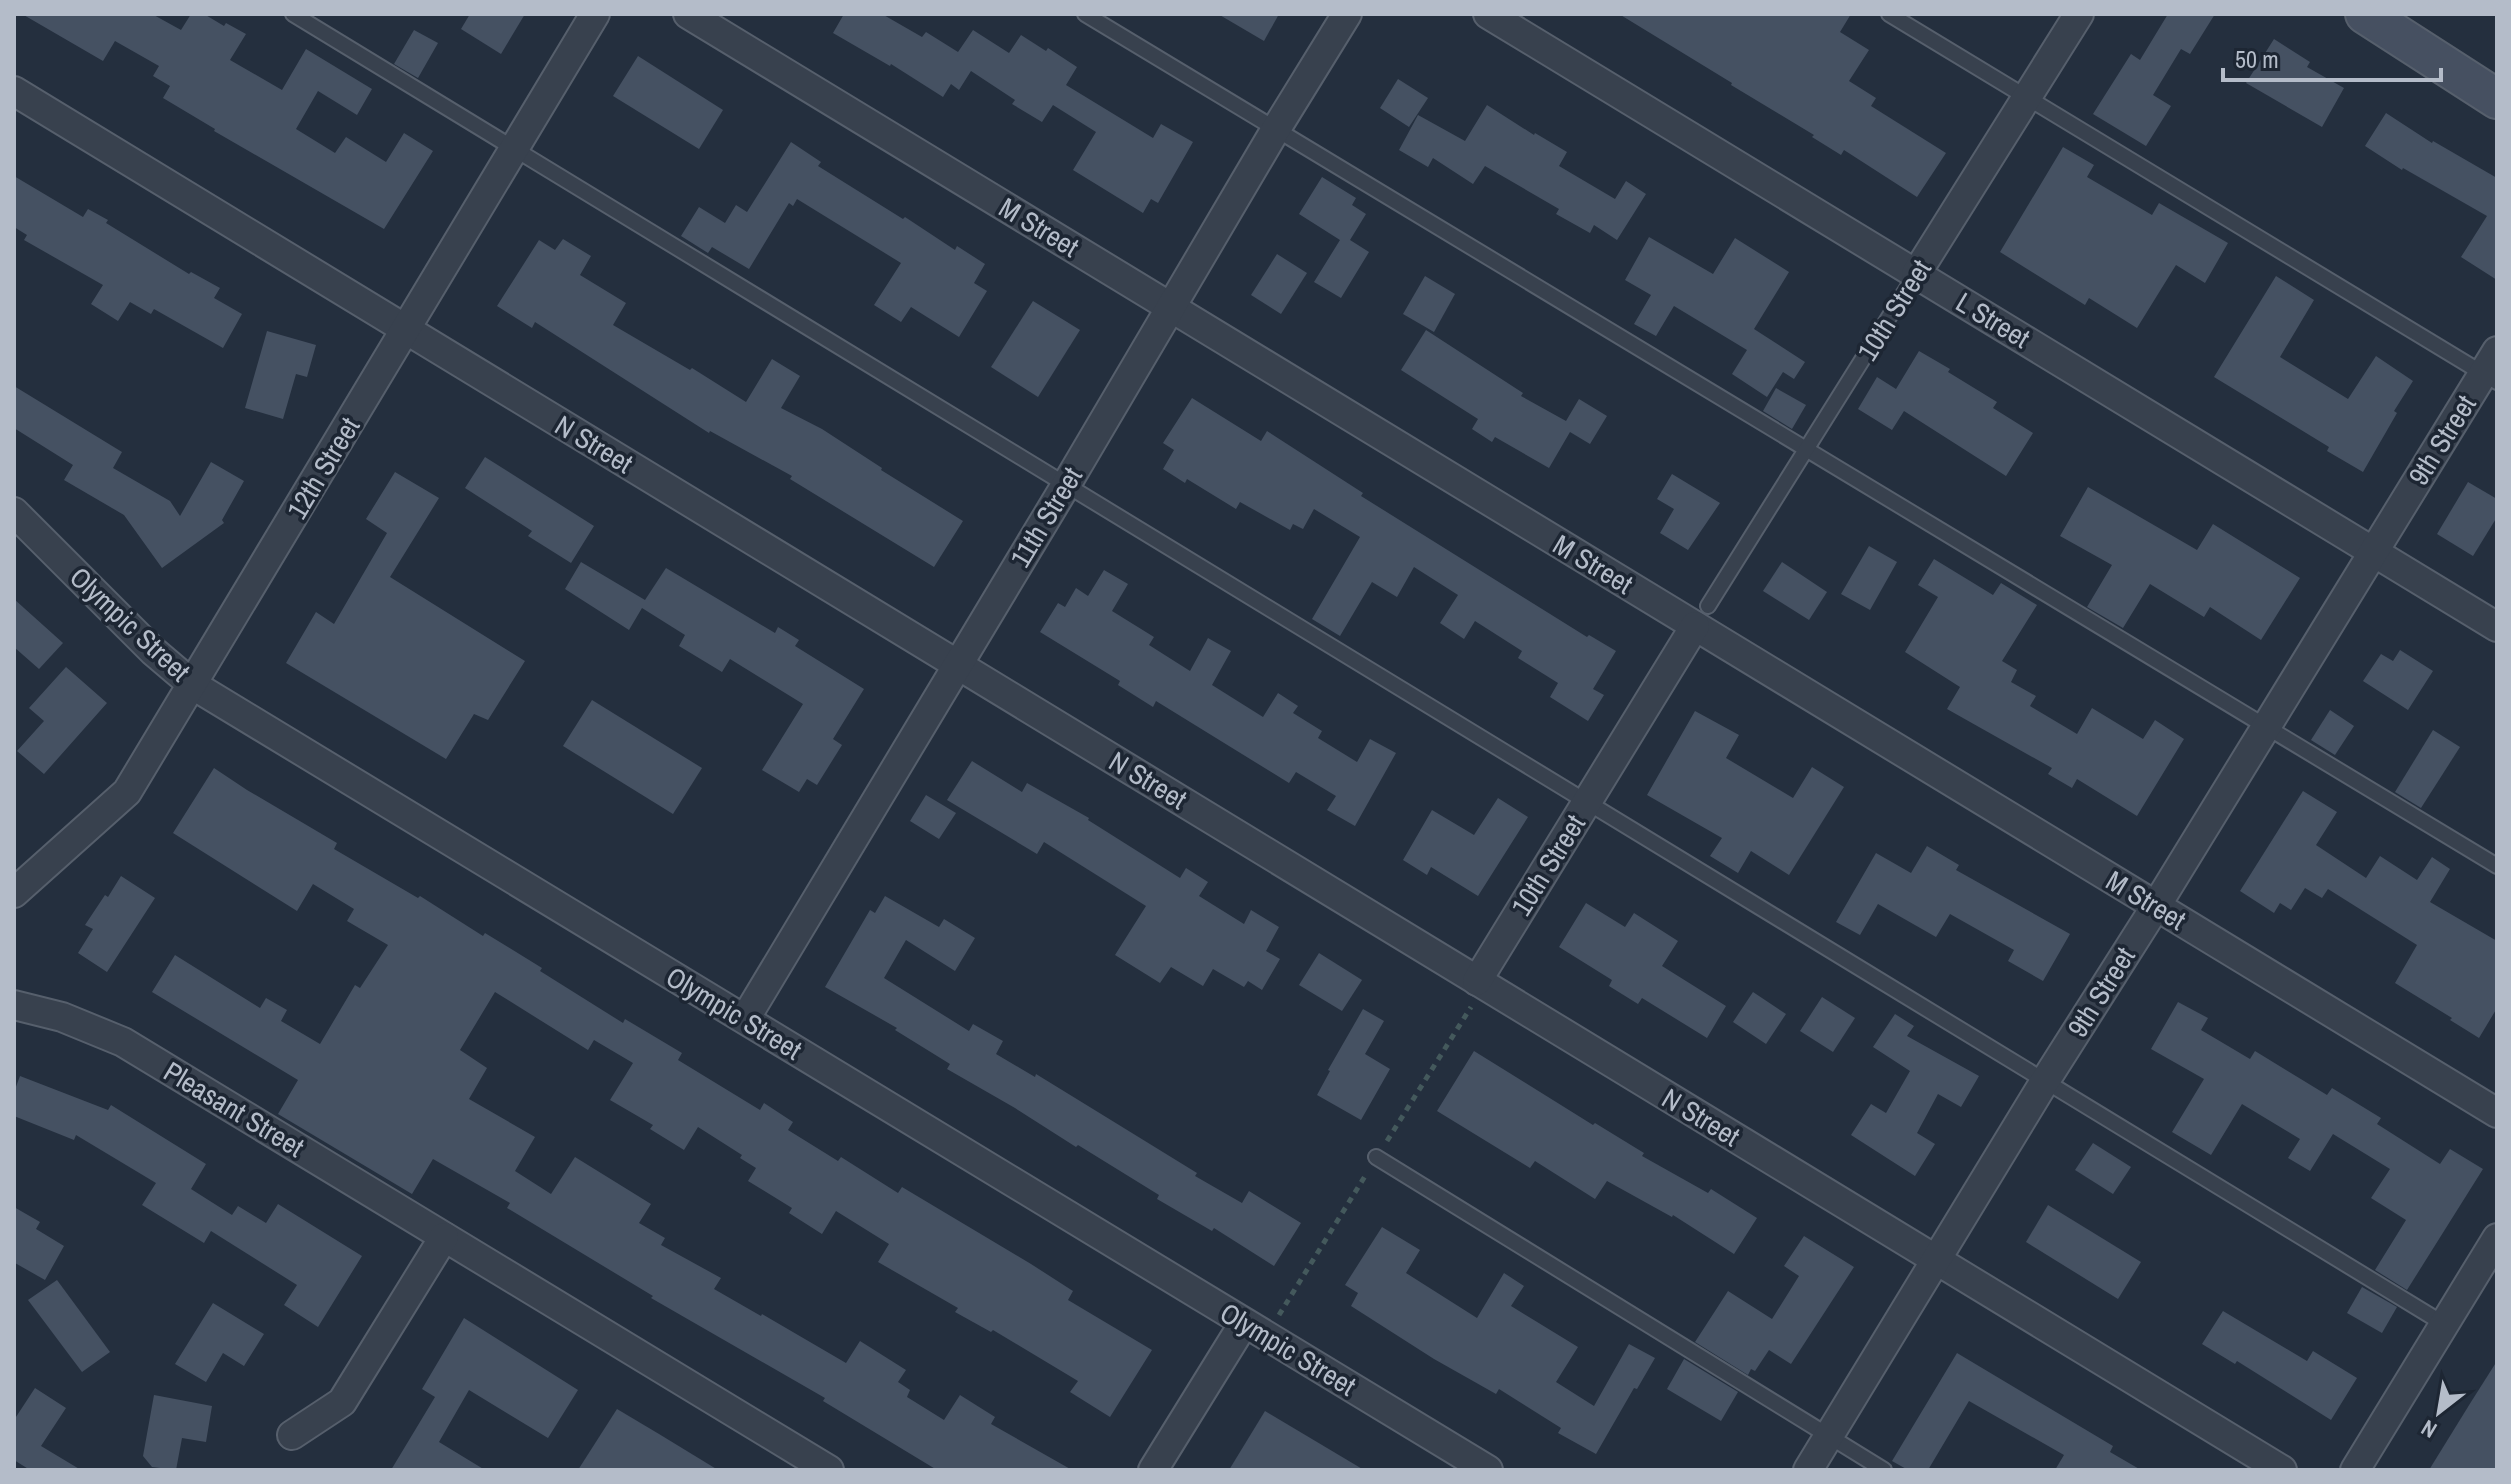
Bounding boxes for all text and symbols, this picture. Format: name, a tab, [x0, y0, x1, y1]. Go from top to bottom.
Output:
scale bar	[2223, 32, 2441, 82]
text: 50 m	[2235, 43, 2279, 75]
street label: M Street	[992, 188, 1086, 266]
street label: 10th Street	[1848, 252, 1940, 368]
street label: L Street	[1949, 283, 2037, 357]
street label: 9th Street	[2400, 388, 2484, 492]
street label: N Street	[548, 406, 640, 482]
street label: 12th Street	[278, 410, 368, 526]
street label: 11th Street	[1001, 460, 1091, 574]
street label: M Street	[1546, 525, 1640, 603]
street label: Olympic Street	[62, 558, 198, 690]
street label: N Street	[1102, 742, 1194, 818]
street label: 10th Street	[1502, 807, 1594, 923]
street label: M Street	[2099, 861, 2193, 939]
street label: 9th Street	[2059, 940, 2143, 1044]
street label: Olympic Street	[659, 958, 809, 1068]
street label: Pleasant Street	[157, 1052, 311, 1166]
street label: N Street	[1655, 1079, 1747, 1155]
street label: Olympic Street	[1213, 1294, 1363, 1404]
north arrow	[2399, 1372, 2479, 1452]
text: N	[2415, 1413, 2442, 1445]

